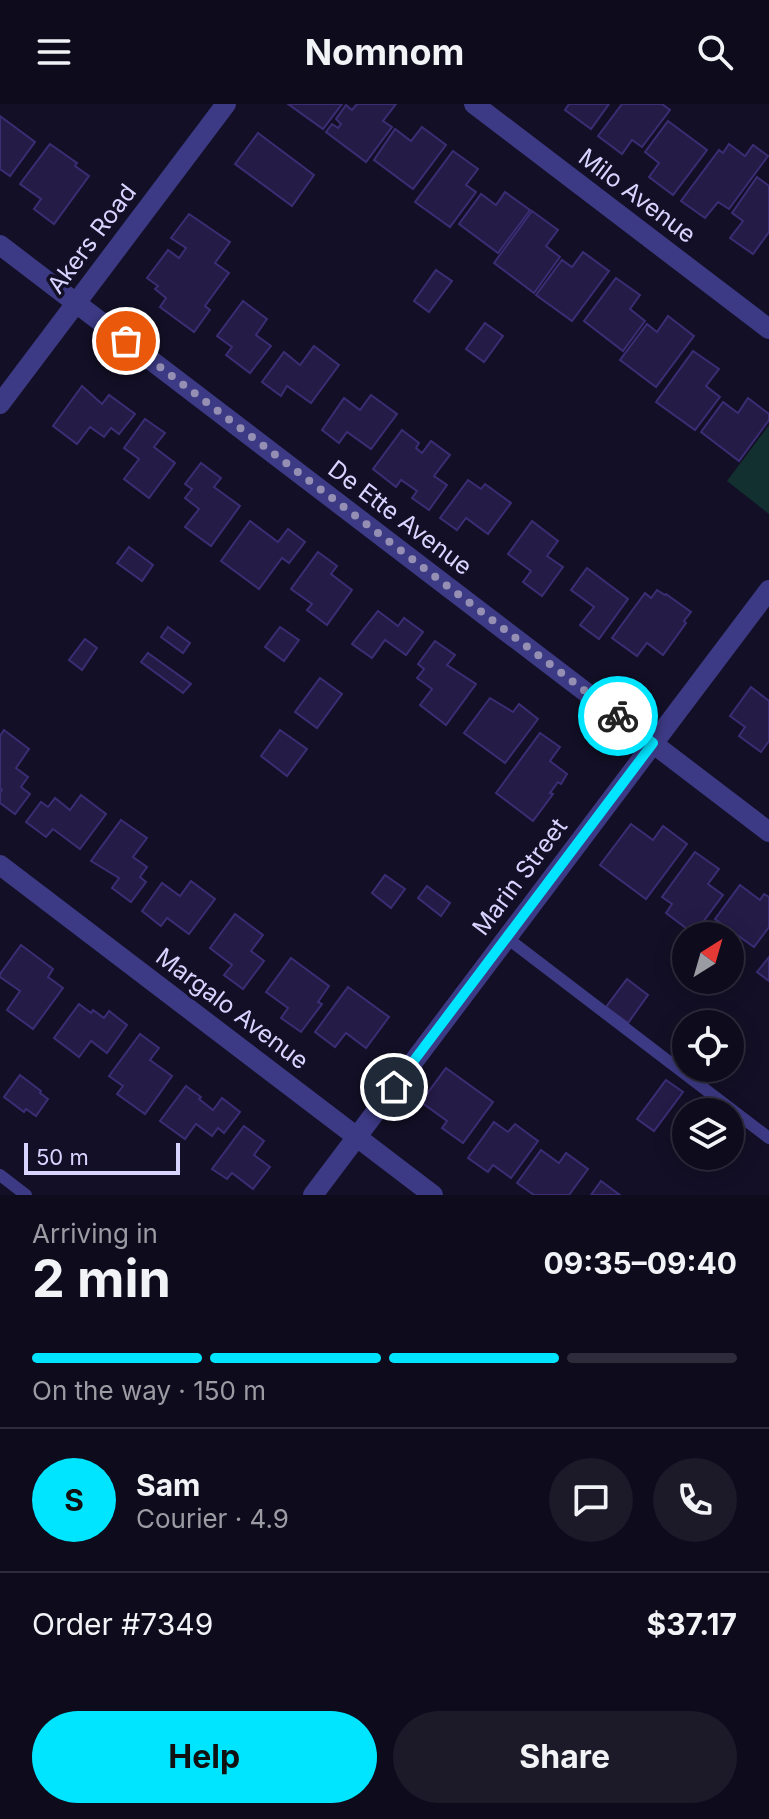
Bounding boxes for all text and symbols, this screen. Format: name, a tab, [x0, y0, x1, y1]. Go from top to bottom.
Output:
icon: menu	[32, 30, 76, 74]
text: Nomnom	[305, 30, 464, 74]
icon: search	[693, 30, 737, 74]
street label: Milo Avenue	[573, 142, 701, 249]
street label: Akers Road	[41, 178, 142, 299]
pin	[92, 307, 160, 375]
icon: bag	[104, 319, 148, 363]
street label: De Ette Avenue	[323, 454, 478, 581]
courier	[578, 676, 658, 756]
icon: bike	[596, 694, 640, 738]
street label: Marin Street	[466, 812, 573, 941]
north arrow	[672, 922, 744, 994]
map controls	[672, 922, 744, 1170]
street label: Margalo Avenue	[150, 942, 314, 1075]
button: locate	[672, 1010, 744, 1082]
pin	[360, 1053, 428, 1121]
icon: home	[372, 1065, 416, 1109]
button: layers	[672, 1098, 744, 1170]
scale bar	[24, 1139, 180, 1175]
text: 50 m	[36, 1144, 89, 1170]
text: Arriving in	[32, 1218, 158, 1249]
text: 09:35–09:40	[543, 1245, 737, 1281]
text: 2 min	[32, 1247, 171, 1310]
text: On the way · 150 m	[32, 1375, 266, 1406]
button: chat	[549, 1458, 633, 1542]
button: phone	[653, 1458, 737, 1542]
text: Sam	[136, 1467, 200, 1503]
text: S	[64, 1482, 84, 1518]
text: Courier · 4.9	[136, 1503, 289, 1534]
text: Order #7349	[32, 1606, 213, 1642]
text: $37.17	[647, 1606, 737, 1642]
button: Help	[32, 1711, 377, 1803]
button: Share	[393, 1711, 737, 1803]

